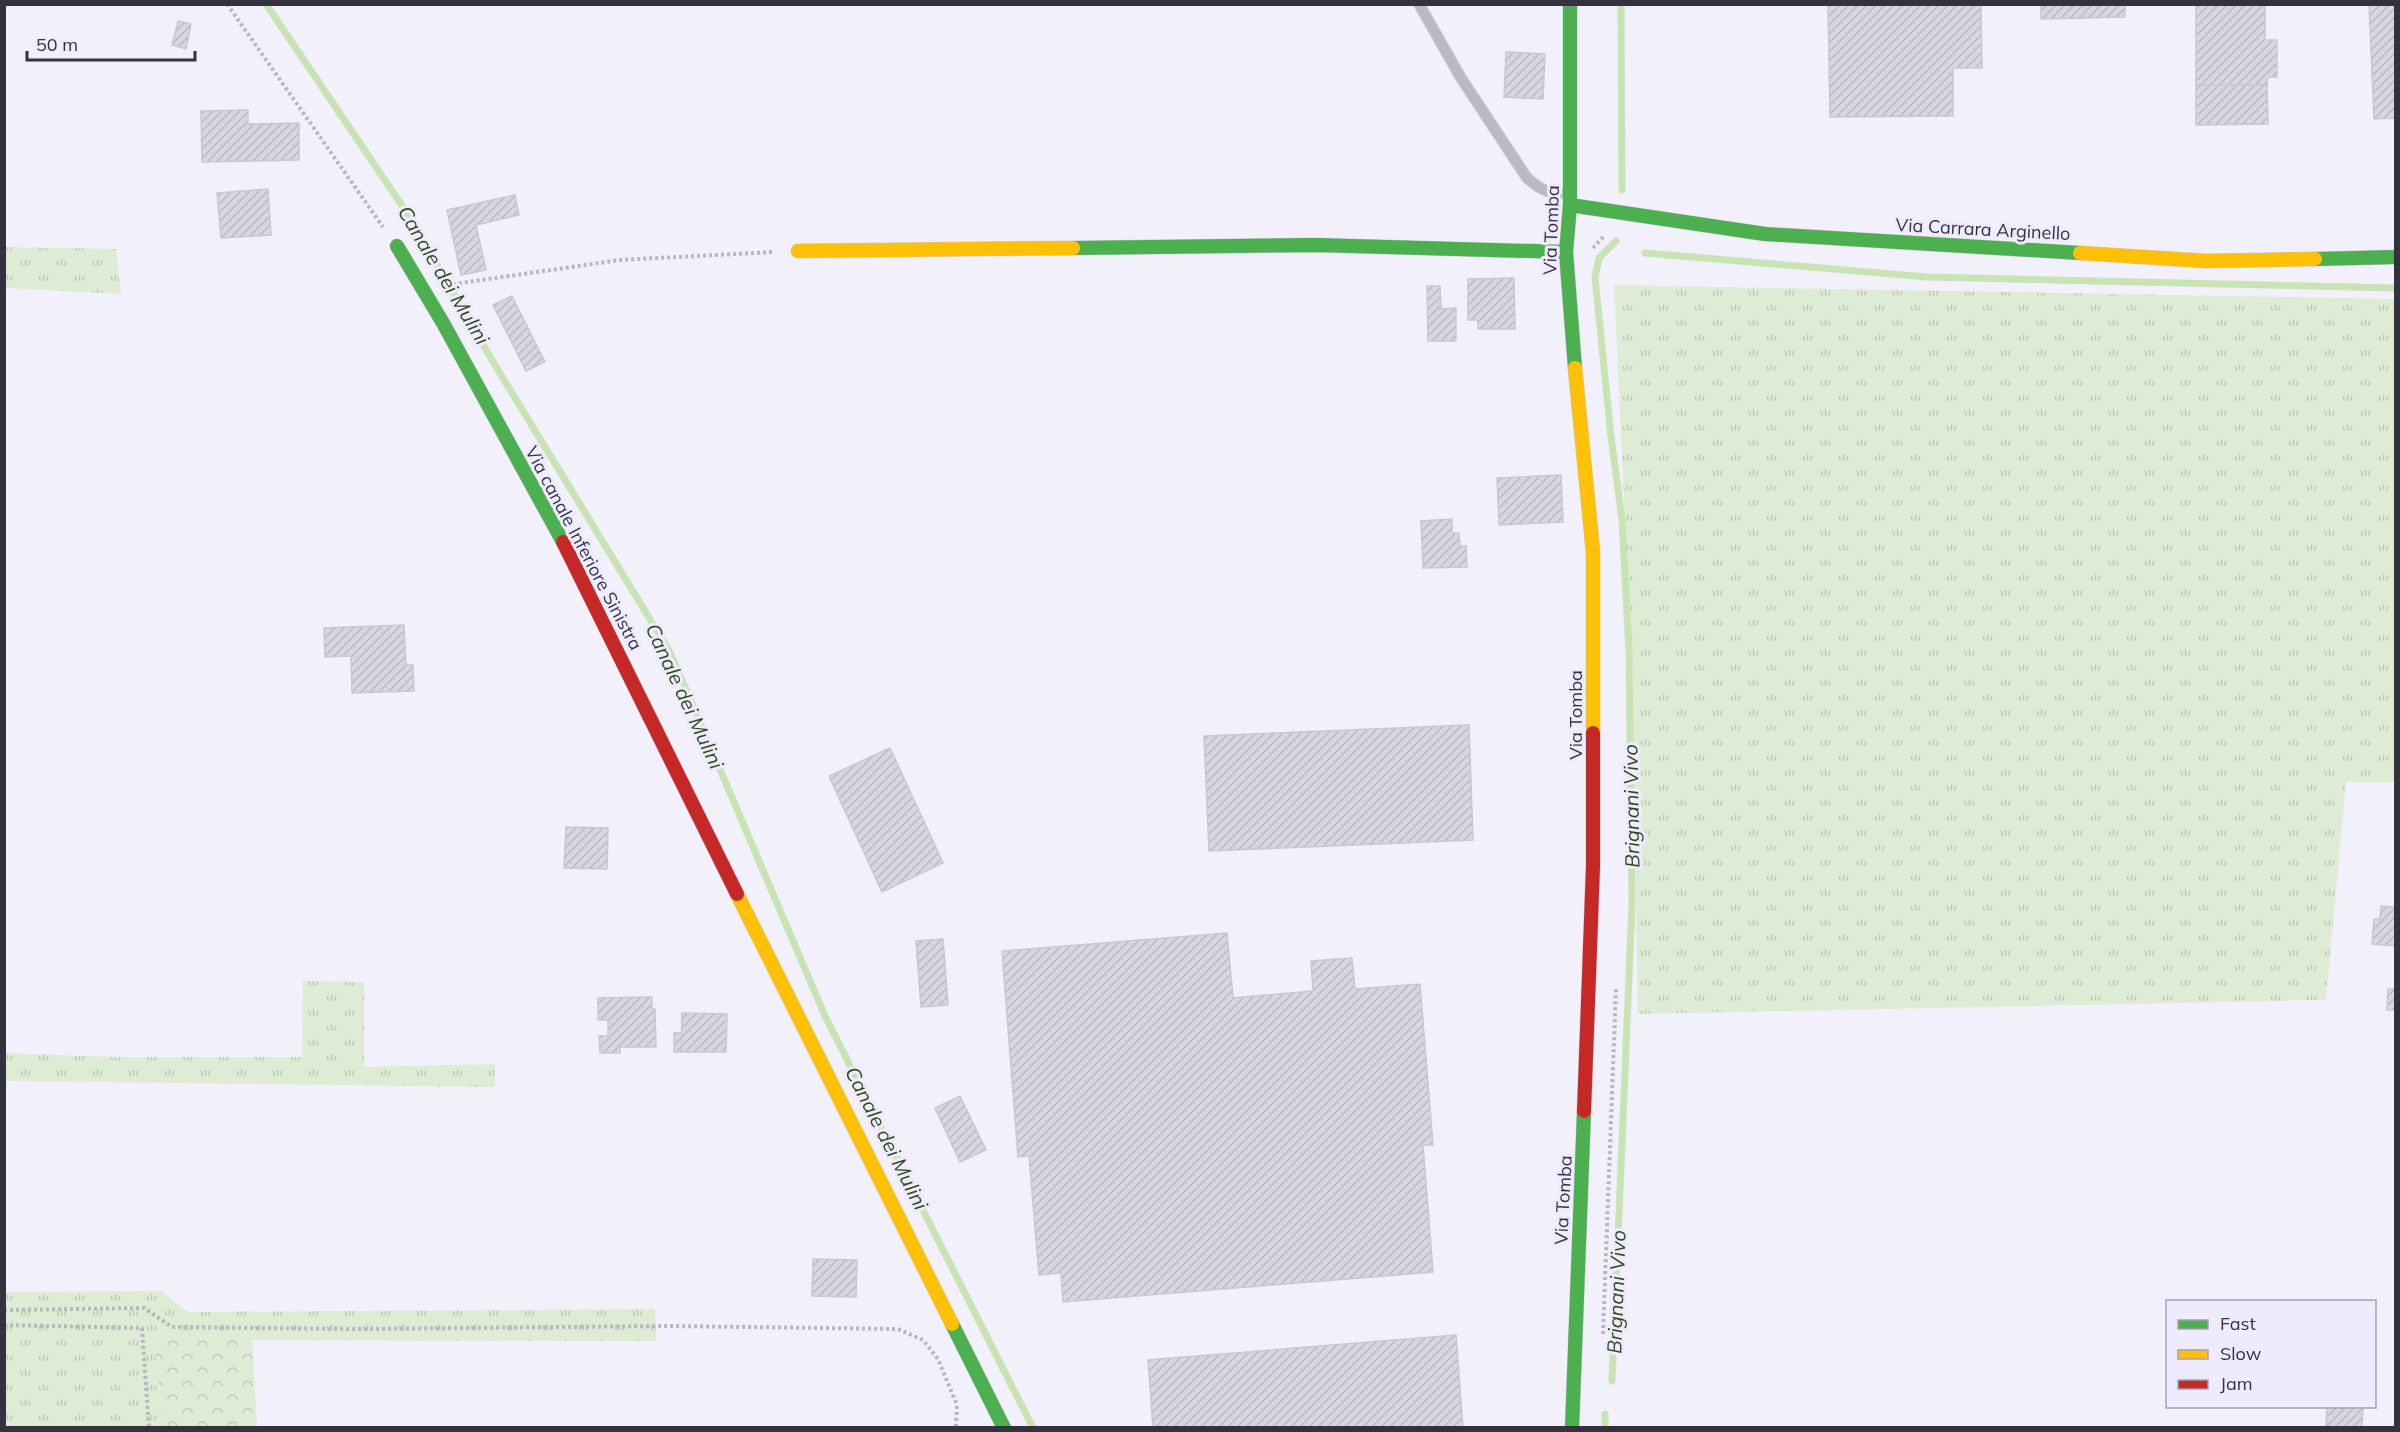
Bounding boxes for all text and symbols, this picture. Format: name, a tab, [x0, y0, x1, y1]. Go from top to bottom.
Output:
scale bar	[27, 24, 195, 62]
text: 50 m	[36, 33, 78, 56]
street label: Via Tomba	[1538, 185, 1564, 275]
water label: Canale dei Mulini	[393, 201, 495, 349]
street label: Via Carrara Arginello	[1895, 213, 2071, 245]
street label: Via canale Inferiore Sinistra	[520, 442, 648, 654]
water label: Canale dei Mulini	[640, 619, 730, 773]
street label: Via Tomba	[1564, 670, 1587, 760]
water label: Brignani Vivo	[1617, 744, 1645, 868]
water label: Canale dei Mulini	[840, 1062, 934, 1214]
street label: Via Tomba	[1549, 1155, 1577, 1245]
water label: Brignani Vivo	[1601, 1230, 1631, 1354]
legend	[2166, 1300, 2376, 1408]
text: Fast	[2220, 1312, 2256, 1335]
text: Slow	[2220, 1342, 2262, 1365]
text: Jam	[2220, 1372, 2253, 1395]

